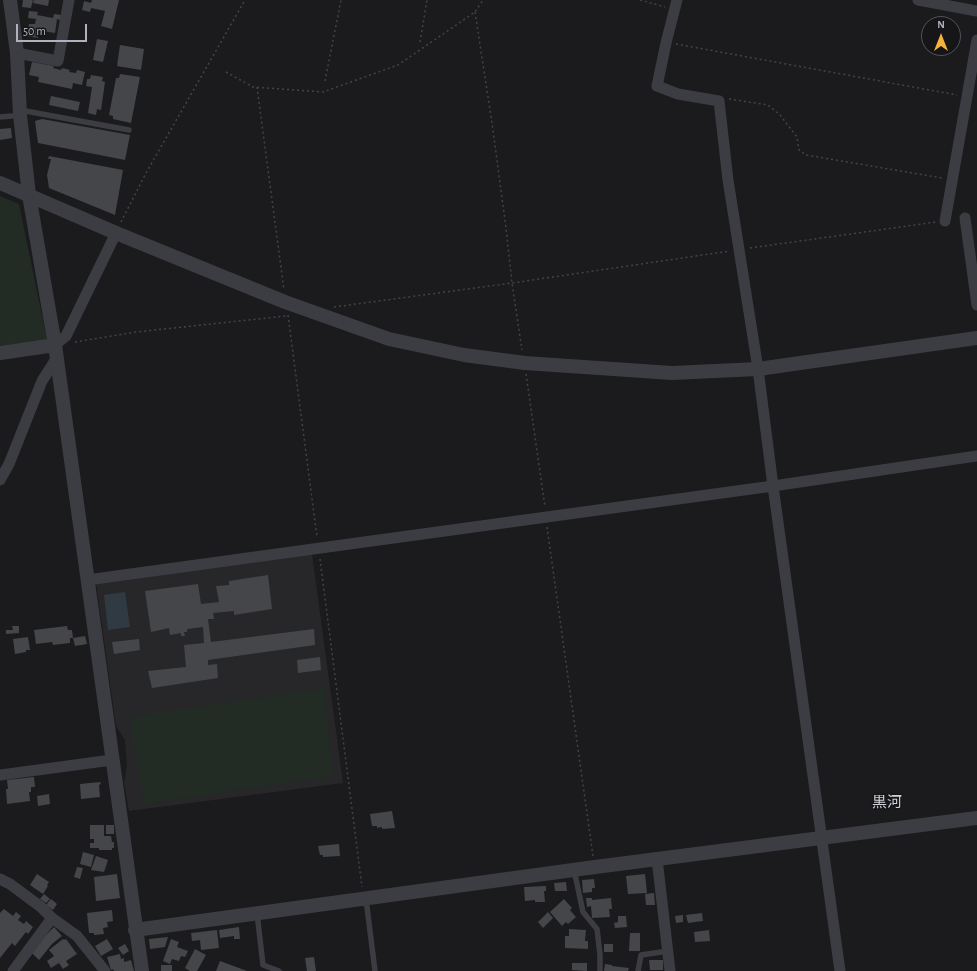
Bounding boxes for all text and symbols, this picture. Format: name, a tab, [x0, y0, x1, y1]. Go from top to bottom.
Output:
scale bar	[18, 16, 89, 42]
north arrow	[921, 16, 961, 56]
text: N	[937, 19, 945, 30]
text: 50 m	[23, 25, 46, 37]
district label: 黒河	[872, 793, 902, 811]

